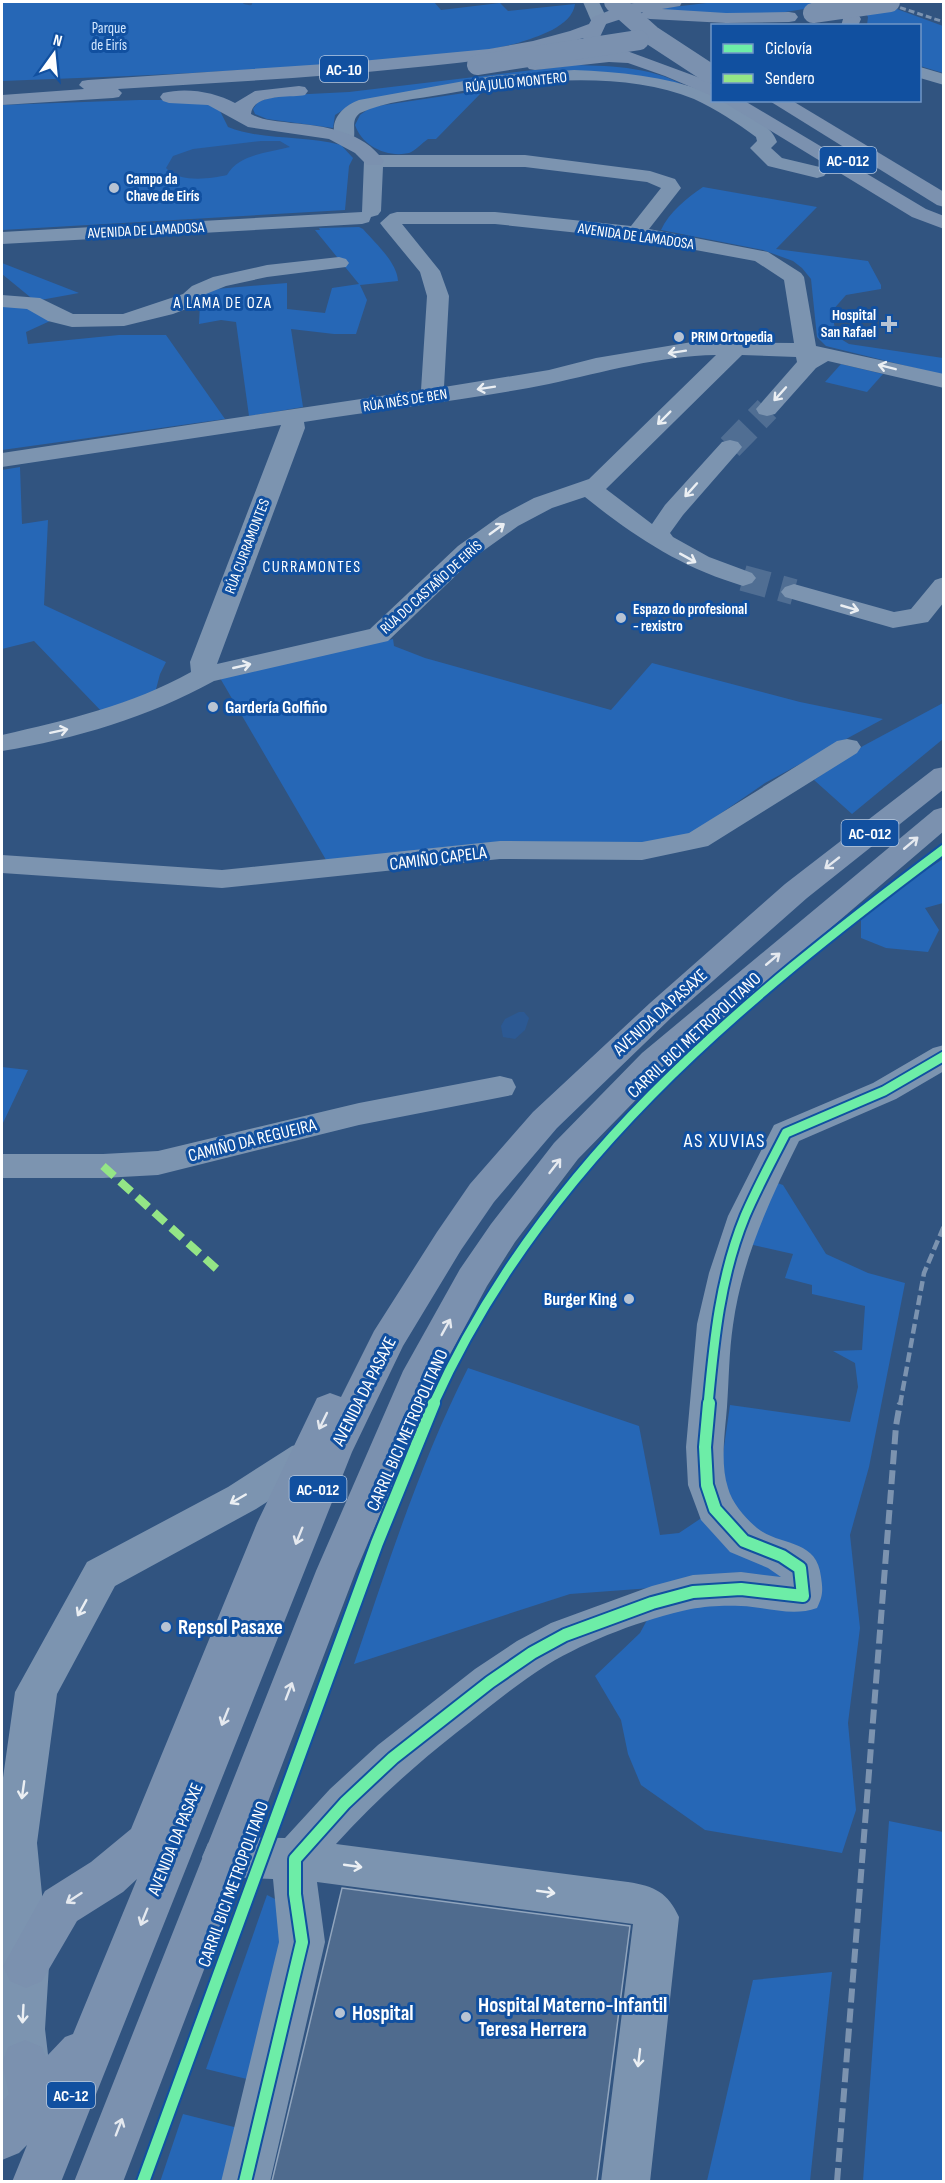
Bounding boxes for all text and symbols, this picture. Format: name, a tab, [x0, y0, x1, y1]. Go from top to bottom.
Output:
park label: Parque de Eirís	[91, 19, 127, 55]
north arrow	[24, 24, 84, 84]
legend	[711, 24, 921, 102]
text: N	[51, 31, 64, 51]
text: Ciclovía	[765, 38, 812, 59]
road number: AC-10	[320, 56, 368, 82]
street label: RÚA JULIO MONTERO	[464, 68, 568, 97]
text: Sendero	[765, 68, 815, 89]
road number: AC-012	[820, 147, 876, 173]
place label: Campo da Chave de Eirís	[126, 170, 200, 206]
marker: Campo da Chave de Eirís	[107, 181, 121, 195]
street label: AVENIDA DE LAMADOSA	[86, 218, 205, 243]
street label: AVENIDA DE LAMADOSA	[576, 219, 696, 254]
district label: A LAMA DE OZA	[173, 294, 272, 313]
place label: Hospital San Rafael	[821, 306, 876, 342]
marker: Hospital San Rafael	[880, 315, 898, 333]
place label: PRIM Ortopedia	[691, 328, 773, 347]
marker: PRIM Ortopedia	[672, 330, 686, 344]
one-way arrow	[668, 346, 688, 357]
one-way arrow	[877, 360, 896, 372]
one-way arrow	[477, 382, 496, 393]
street label: RÚA INÉS DE BEN	[362, 384, 449, 417]
one-way arrow	[773, 386, 787, 401]
one-way arrow	[657, 411, 672, 426]
one-way arrow	[684, 482, 698, 497]
street label: RÚA CURRAMONTES	[221, 496, 274, 596]
one-way arrow	[489, 523, 505, 535]
street label: RÚA DO CASTAÑO DE EIRÍS	[376, 536, 486, 638]
one-way arrow	[679, 552, 696, 564]
district label: CURRAMONTES	[262, 558, 362, 577]
place label: Espazo do profesional - rexistro	[633, 600, 747, 636]
one-way arrow	[840, 603, 859, 614]
marker: Espazo do profesional - rexistro	[614, 611, 628, 625]
one-way arrow	[232, 660, 251, 672]
place label: Gardería Golfiño	[225, 697, 327, 718]
marker: Gardería Golfiño	[206, 700, 220, 714]
one-way arrow	[49, 724, 68, 736]
road number: AC-012	[842, 820, 898, 846]
one-way arrow	[903, 837, 919, 850]
street label: CAMIÑO CAPELA	[388, 842, 488, 875]
one-way arrow	[824, 856, 840, 869]
one-way arrow	[764, 953, 780, 966]
street label: AVENIDA DA PASAXE	[608, 965, 712, 1061]
street label: CARRIL BICI METROPOLITANO	[623, 968, 765, 1103]
street label: CAMIÑO DA REGUEIRA	[186, 1114, 319, 1167]
district label: AS XUVIAS	[683, 1129, 766, 1153]
one-way arrow	[549, 1158, 562, 1174]
place label: Burger King	[544, 1289, 617, 1310]
marker: Burger King	[622, 1292, 636, 1306]
one-way arrow	[440, 1319, 452, 1336]
street label: AVENIDA DA PASAXE	[328, 1333, 401, 1450]
street label: CARRIL BICI METROPOLITANO	[362, 1346, 453, 1514]
one-way arrow	[317, 1412, 328, 1430]
road number: AC-012	[290, 1476, 346, 1502]
one-way arrow	[230, 1494, 247, 1506]
one-way arrow	[293, 1526, 304, 1545]
one-way arrow	[76, 1599, 88, 1616]
place label: Repsol Pasaxe	[178, 1615, 283, 1640]
marker: Repsol Pasaxe	[159, 1620, 173, 1634]
one-way arrow	[284, 1682, 295, 1701]
one-way arrow	[219, 1707, 230, 1725]
one-way arrow	[17, 1780, 28, 1799]
street label: AVENIDA DA PASAXE	[143, 1780, 208, 1899]
street label: CARRIL BICI METROPOLITANO	[194, 1798, 273, 1970]
one-way arrow	[342, 1861, 362, 1872]
one-way arrow	[535, 1887, 555, 1898]
one-way arrow	[66, 1892, 83, 1904]
one-way arrow	[138, 1907, 149, 1925]
place label: Hospital Materno-Infantil Teresa Herrera	[478, 1993, 667, 2042]
place label: Hospital	[352, 2001, 414, 2026]
one-way arrow	[17, 2004, 28, 2024]
marker: Hospital	[333, 2006, 347, 2020]
marker: Hospital Materno-Infantil Teresa Herrera	[459, 2010, 473, 2024]
one-way arrow	[634, 2048, 645, 2068]
road number: AC-12	[47, 2082, 95, 2108]
one-way arrow	[114, 2118, 125, 2137]

